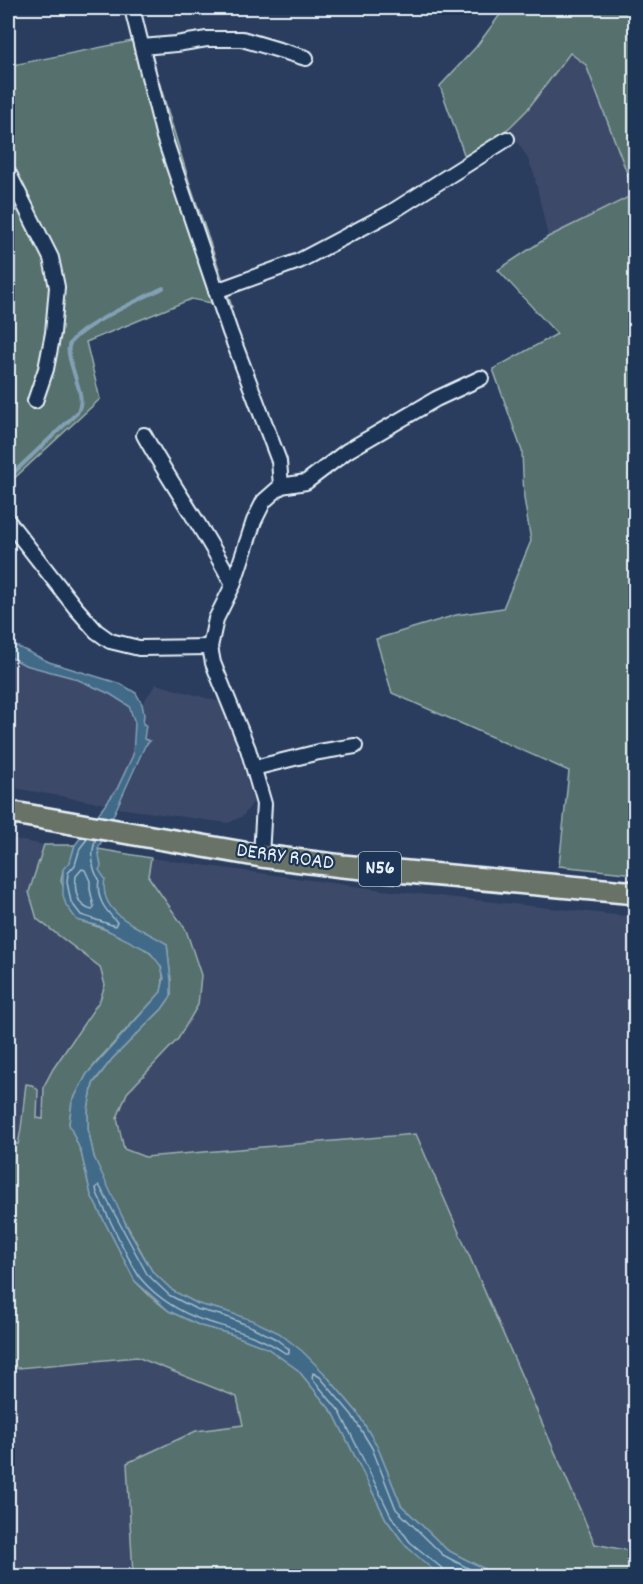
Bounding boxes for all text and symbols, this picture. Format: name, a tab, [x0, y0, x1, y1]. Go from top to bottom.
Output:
street label: DERRY ROAD	[234, 836, 336, 880]
road number: N56	[359, 852, 401, 886]

